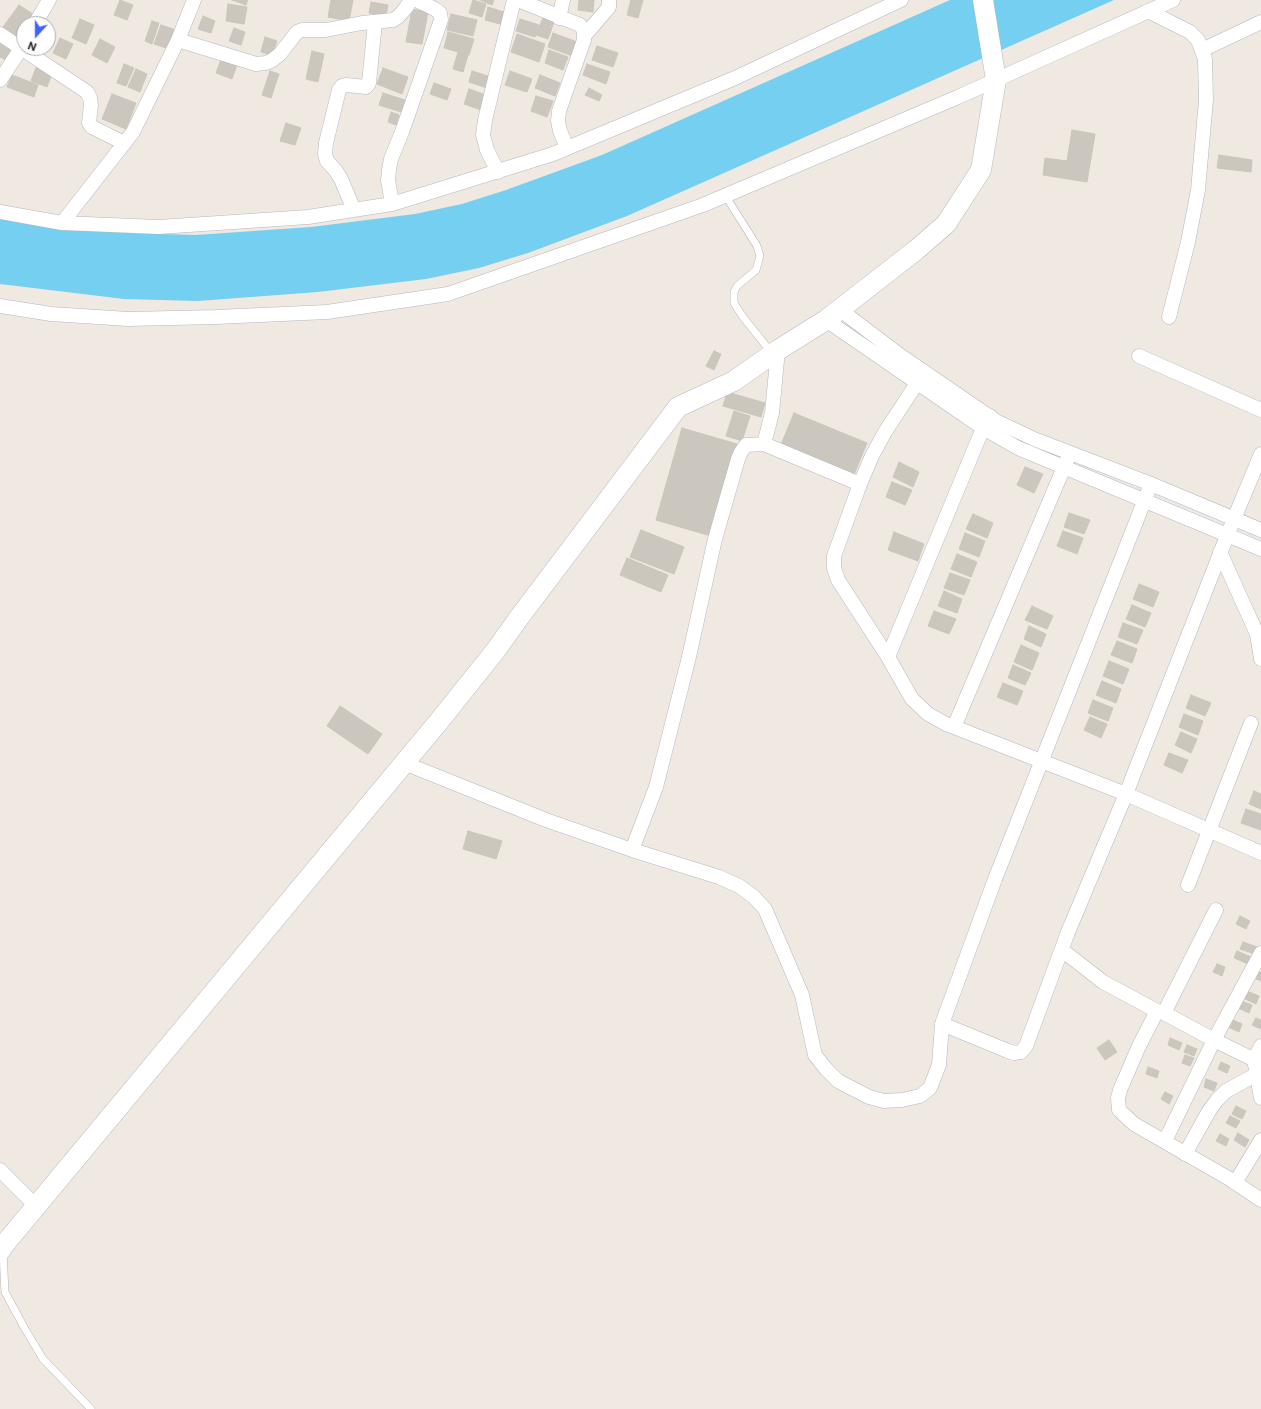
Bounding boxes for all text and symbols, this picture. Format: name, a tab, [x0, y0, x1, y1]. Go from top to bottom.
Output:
north arrow	[16, 16, 56, 56]
text: N	[26, 39, 38, 54]

